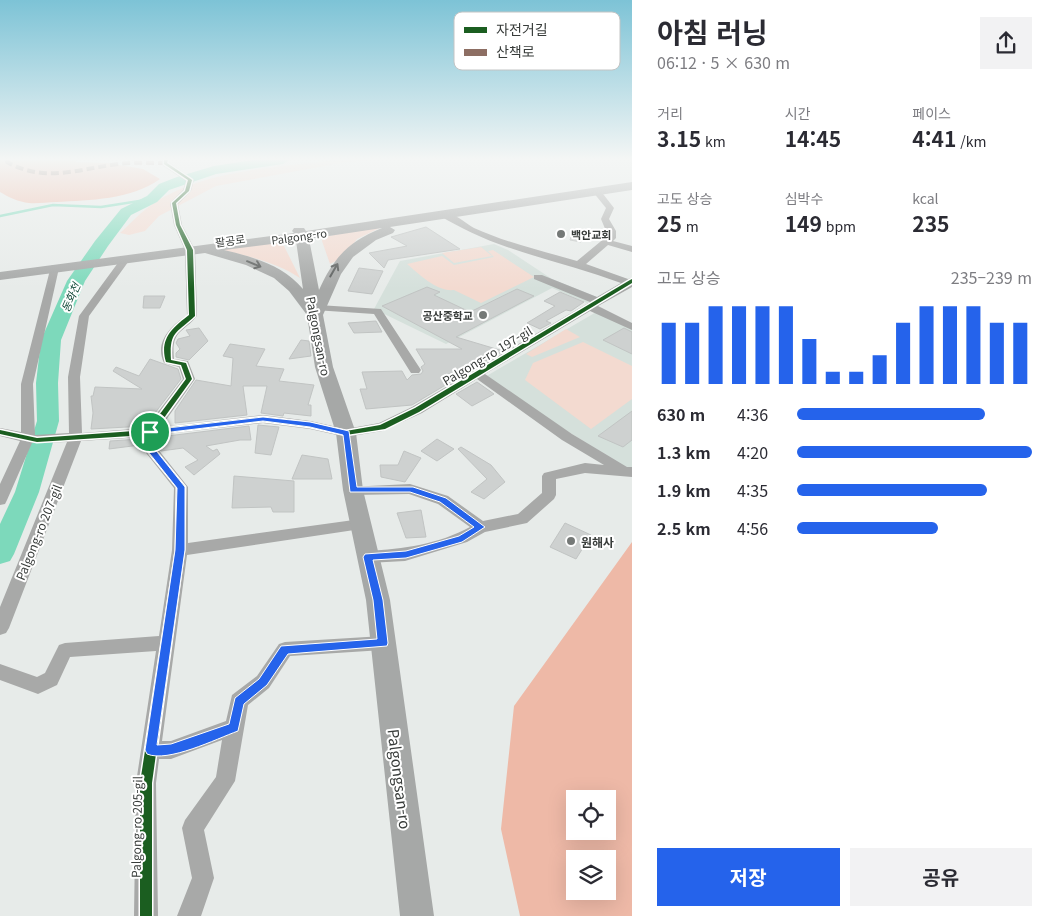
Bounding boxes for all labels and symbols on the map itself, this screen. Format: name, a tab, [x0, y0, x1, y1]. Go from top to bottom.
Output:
legend	[454, 12, 620, 70]
text: 자전거길	[496, 19, 548, 39]
text: 산책로	[496, 41, 535, 61]
street label: Palgong-ro	[270, 224, 328, 248]
place label: 백안교회	[571, 226, 611, 242]
marker: 백안교회	[555, 228, 567, 240]
street label: 팔공로	[214, 230, 246, 250]
one-way arrow	[246, 260, 261, 269]
one-way arrow	[329, 263, 339, 278]
water label: 동화천	[57, 278, 84, 314]
street label: Palgongsan-ro	[303, 295, 335, 377]
place label: 공산중학교	[422, 307, 473, 323]
marker: 공산중학교	[477, 309, 489, 321]
street label: Palgong-ro 197-gil	[439, 321, 535, 389]
pin	[129, 411, 171, 453]
street label: Palgong-ro 207-gil	[11, 482, 65, 582]
place label: 원해사	[581, 533, 614, 550]
marker: 원해사	[565, 535, 577, 547]
street label: Palgongsan-ro	[383, 728, 417, 830]
street label: Palgong-ro 205-gil	[127, 776, 145, 878]

